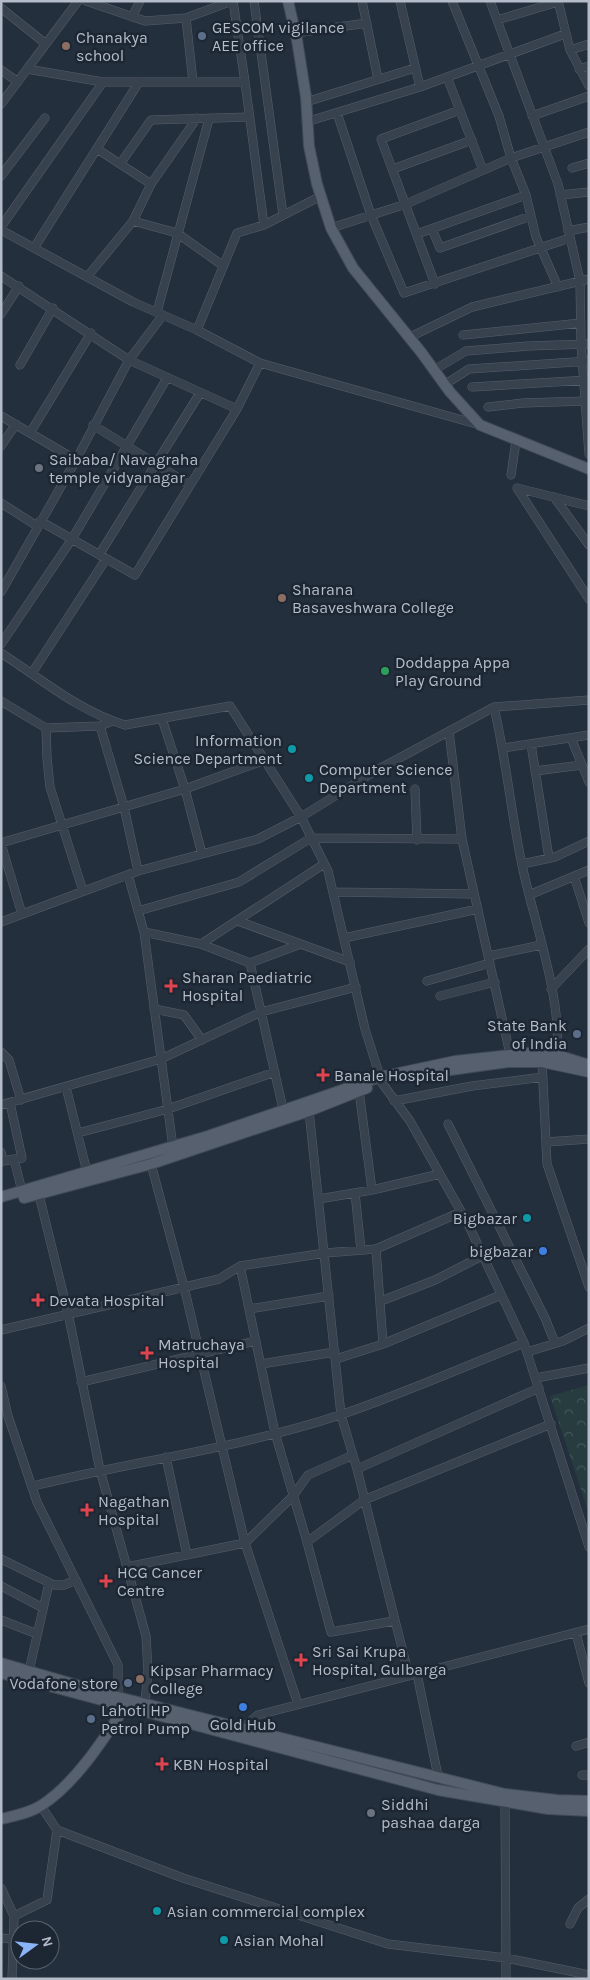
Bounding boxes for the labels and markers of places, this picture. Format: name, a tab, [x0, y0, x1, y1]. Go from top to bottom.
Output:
place label: GESCOM vigilance AEE office	[212, 18, 344, 55]
place label: Chanakya school	[76, 28, 148, 65]
marker: GESCOM vigilance AEE office	[196, 30, 208, 42]
marker: Chanakya school	[60, 40, 72, 52]
place label: Saibaba/ Navagraha temple vidyanagar	[49, 450, 198, 487]
marker: Saibaba/ Navagraha temple vidyanagar	[33, 462, 45, 474]
place label: Sharana Basaveshwara College	[292, 580, 454, 617]
marker: Sharana Basaveshwara College	[276, 592, 288, 604]
place label: Doddappa Appa Play Ground	[395, 653, 510, 690]
marker: Doddappa Appa Play Ground	[379, 665, 391, 677]
place label: Information Science Department	[134, 731, 282, 768]
marker: Information Science Department	[286, 743, 298, 755]
place label: Computer Science Department	[319, 760, 452, 797]
marker: Computer Science Department	[303, 772, 315, 784]
place label: Sharan Paediatric Hospital	[182, 968, 312, 1005]
marker: Sharan Paediatric Hospital	[164, 979, 178, 993]
place label: State Bank of India	[487, 1016, 567, 1053]
marker: State Bank of India	[571, 1028, 583, 1040]
place label: Banale Hospital	[334, 1066, 449, 1085]
marker: Banale Hospital	[316, 1068, 330, 1082]
place label: Bigbazar	[453, 1209, 517, 1228]
marker: Bigbazar	[521, 1212, 533, 1224]
place label: bigbazar	[469, 1242, 533, 1261]
marker: bigbazar	[537, 1245, 549, 1257]
place label: Devata Hospital	[49, 1291, 165, 1310]
marker: Devata Hospital	[31, 1293, 45, 1307]
place label: Matruchaya Hospital	[158, 1335, 245, 1372]
marker: Matruchaya Hospital	[140, 1346, 154, 1360]
place label: Nagathan Hospital	[98, 1492, 170, 1529]
marker: Nagathan Hospital	[80, 1503, 94, 1517]
place label: HCG Cancer Centre	[117, 1563, 202, 1600]
marker: HCG Cancer Centre	[99, 1574, 113, 1588]
place label: Sri Sai Krupa Hospital, Gulbarga	[312, 1642, 447, 1679]
marker: Sri Sai Krupa Hospital, Gulbarga	[294, 1653, 308, 1667]
place label: Kipsar Pharmacy College	[150, 1661, 274, 1698]
marker: Kipsar Pharmacy College	[134, 1673, 146, 1685]
place label: Vodafone store	[9, 1674, 118, 1693]
marker: Vodafone store	[122, 1677, 134, 1689]
place label: Lahoti HP Petrol Pump	[101, 1701, 190, 1738]
marker: Gold Hub	[237, 1701, 249, 1713]
marker: Lahoti HP Petrol Pump	[85, 1713, 97, 1725]
place label: Gold Hub	[210, 1715, 276, 1734]
place label: KBN Hospital	[173, 1755, 269, 1774]
marker: KBN Hospital	[155, 1757, 169, 1771]
place label: Siddhi pashaa darga	[381, 1795, 480, 1832]
marker: Siddhi pashaa darga	[365, 1807, 377, 1819]
place label: Asian commercial complex	[167, 1902, 365, 1921]
marker: Asian commercial complex	[151, 1905, 163, 1917]
place label: Asian Mohal	[234, 1931, 324, 1950]
marker: Asian Mohal	[218, 1934, 230, 1946]

